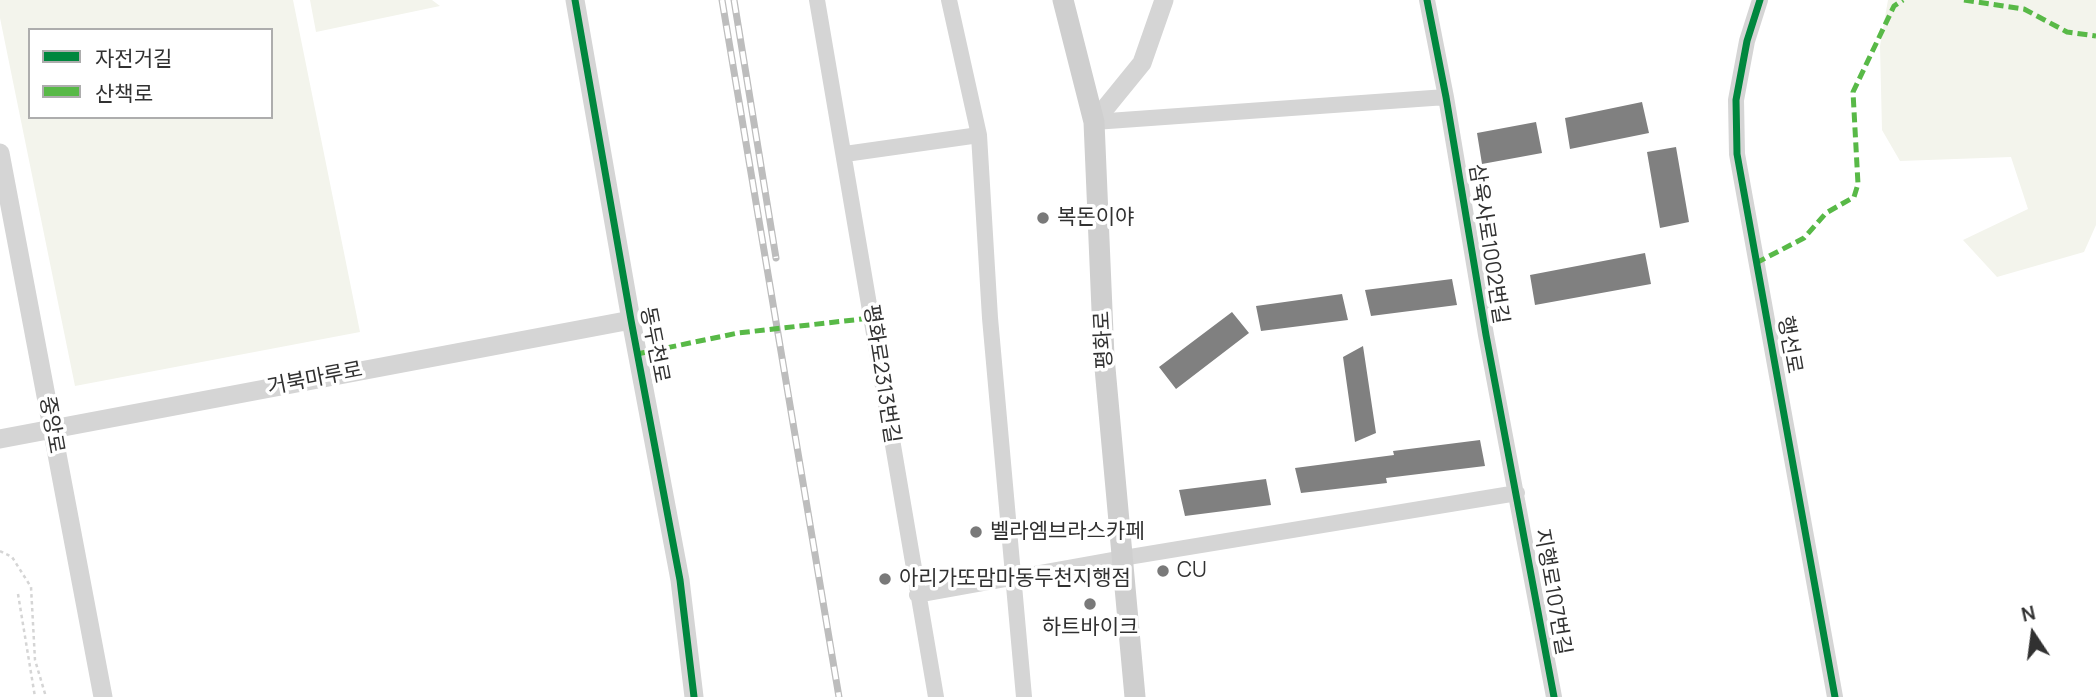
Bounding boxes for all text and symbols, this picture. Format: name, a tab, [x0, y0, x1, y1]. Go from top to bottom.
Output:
legend	[28, 28, 273, 119]
text: 자전거길	[95, 44, 172, 72]
text: 산책로	[95, 79, 153, 107]
street label: 삼육사로1002번길	[1463, 162, 1513, 326]
place label: 복돈이야	[1057, 205, 1134, 231]
marker: 복돈이야	[1035, 210, 1051, 226]
street label: 평화로2313번길	[858, 303, 904, 445]
street label: 동두천로	[634, 305, 674, 385]
street label: 평화로	[1090, 310, 1118, 370]
street label: 행선로	[1772, 314, 1806, 376]
street label: 거북마루로	[265, 357, 365, 401]
street label: 중앙로	[34, 394, 68, 456]
place label: 벨라엠브라스카페	[990, 519, 1145, 545]
marker: 벨라엠브라스카페	[968, 524, 984, 540]
street label: 지행로107번길	[1528, 527, 1576, 657]
place label: CU	[1177, 558, 1207, 584]
marker: CU	[1155, 563, 1171, 579]
place label: 아리가또맘마동두천지행점	[899, 566, 1131, 592]
marker: 아리가또맘마동두천지행점	[877, 571, 893, 587]
marker: 하트바이크	[1082, 596, 1098, 612]
north arrow	[1998, 599, 2068, 669]
text: N	[2019, 599, 2038, 628]
place label: 하트바이크	[1042, 615, 1138, 641]

